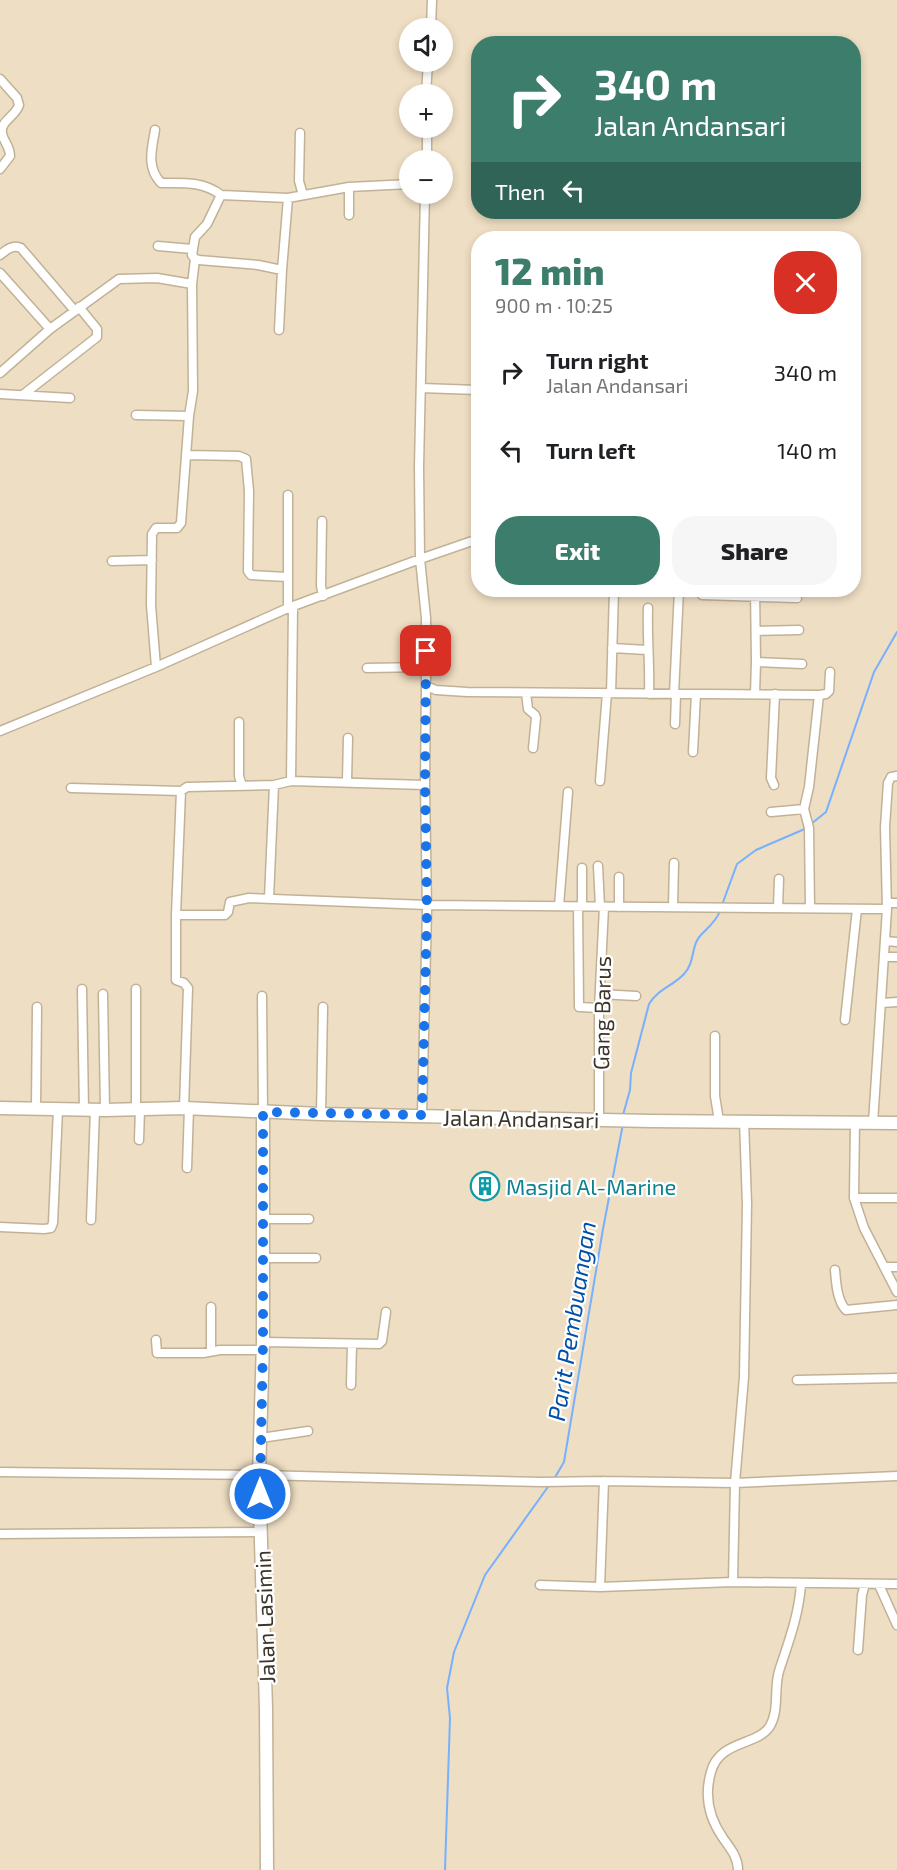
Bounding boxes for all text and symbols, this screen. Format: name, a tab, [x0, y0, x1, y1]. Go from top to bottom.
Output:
map controls	[399, 18, 453, 204]
button: sound	[399, 18, 453, 72]
text: 340 m	[594, 58, 717, 108]
icon: right	[495, 60, 573, 138]
button: +	[399, 84, 453, 138]
text: Jalan Andansari	[594, 109, 786, 141]
button: −	[399, 150, 453, 204]
icon: left	[557, 174, 590, 207]
text: Then	[495, 178, 545, 204]
text: 12 min	[495, 249, 604, 292]
button: close	[774, 251, 837, 314]
text: 900 m · 10:25	[495, 293, 613, 317]
text: Turn right	[546, 347, 648, 373]
icon: right	[495, 356, 528, 389]
text: 340 m	[774, 359, 837, 385]
text: Jalan Andansari	[546, 373, 689, 397]
icon: left	[495, 434, 528, 467]
text: Turn left	[546, 437, 635, 463]
text: 140 m	[777, 437, 837, 463]
button: Exit	[495, 516, 660, 585]
button: Share	[672, 516, 837, 585]
pin	[400, 625, 451, 676]
icon: arrive	[409, 634, 442, 667]
street label: Gang Barus	[587, 956, 615, 1070]
street label: Jalan Andansari	[442, 1104, 600, 1132]
building icon: Masjid Al-Marine	[469, 1170, 501, 1202]
place label: Masjid Al-Marine	[506, 1173, 676, 1200]
water label: Parit Pembuangan	[541, 1219, 601, 1423]
position arrow	[228, 1462, 292, 1526]
street label: Jalan Lasimin	[249, 1550, 279, 1684]

